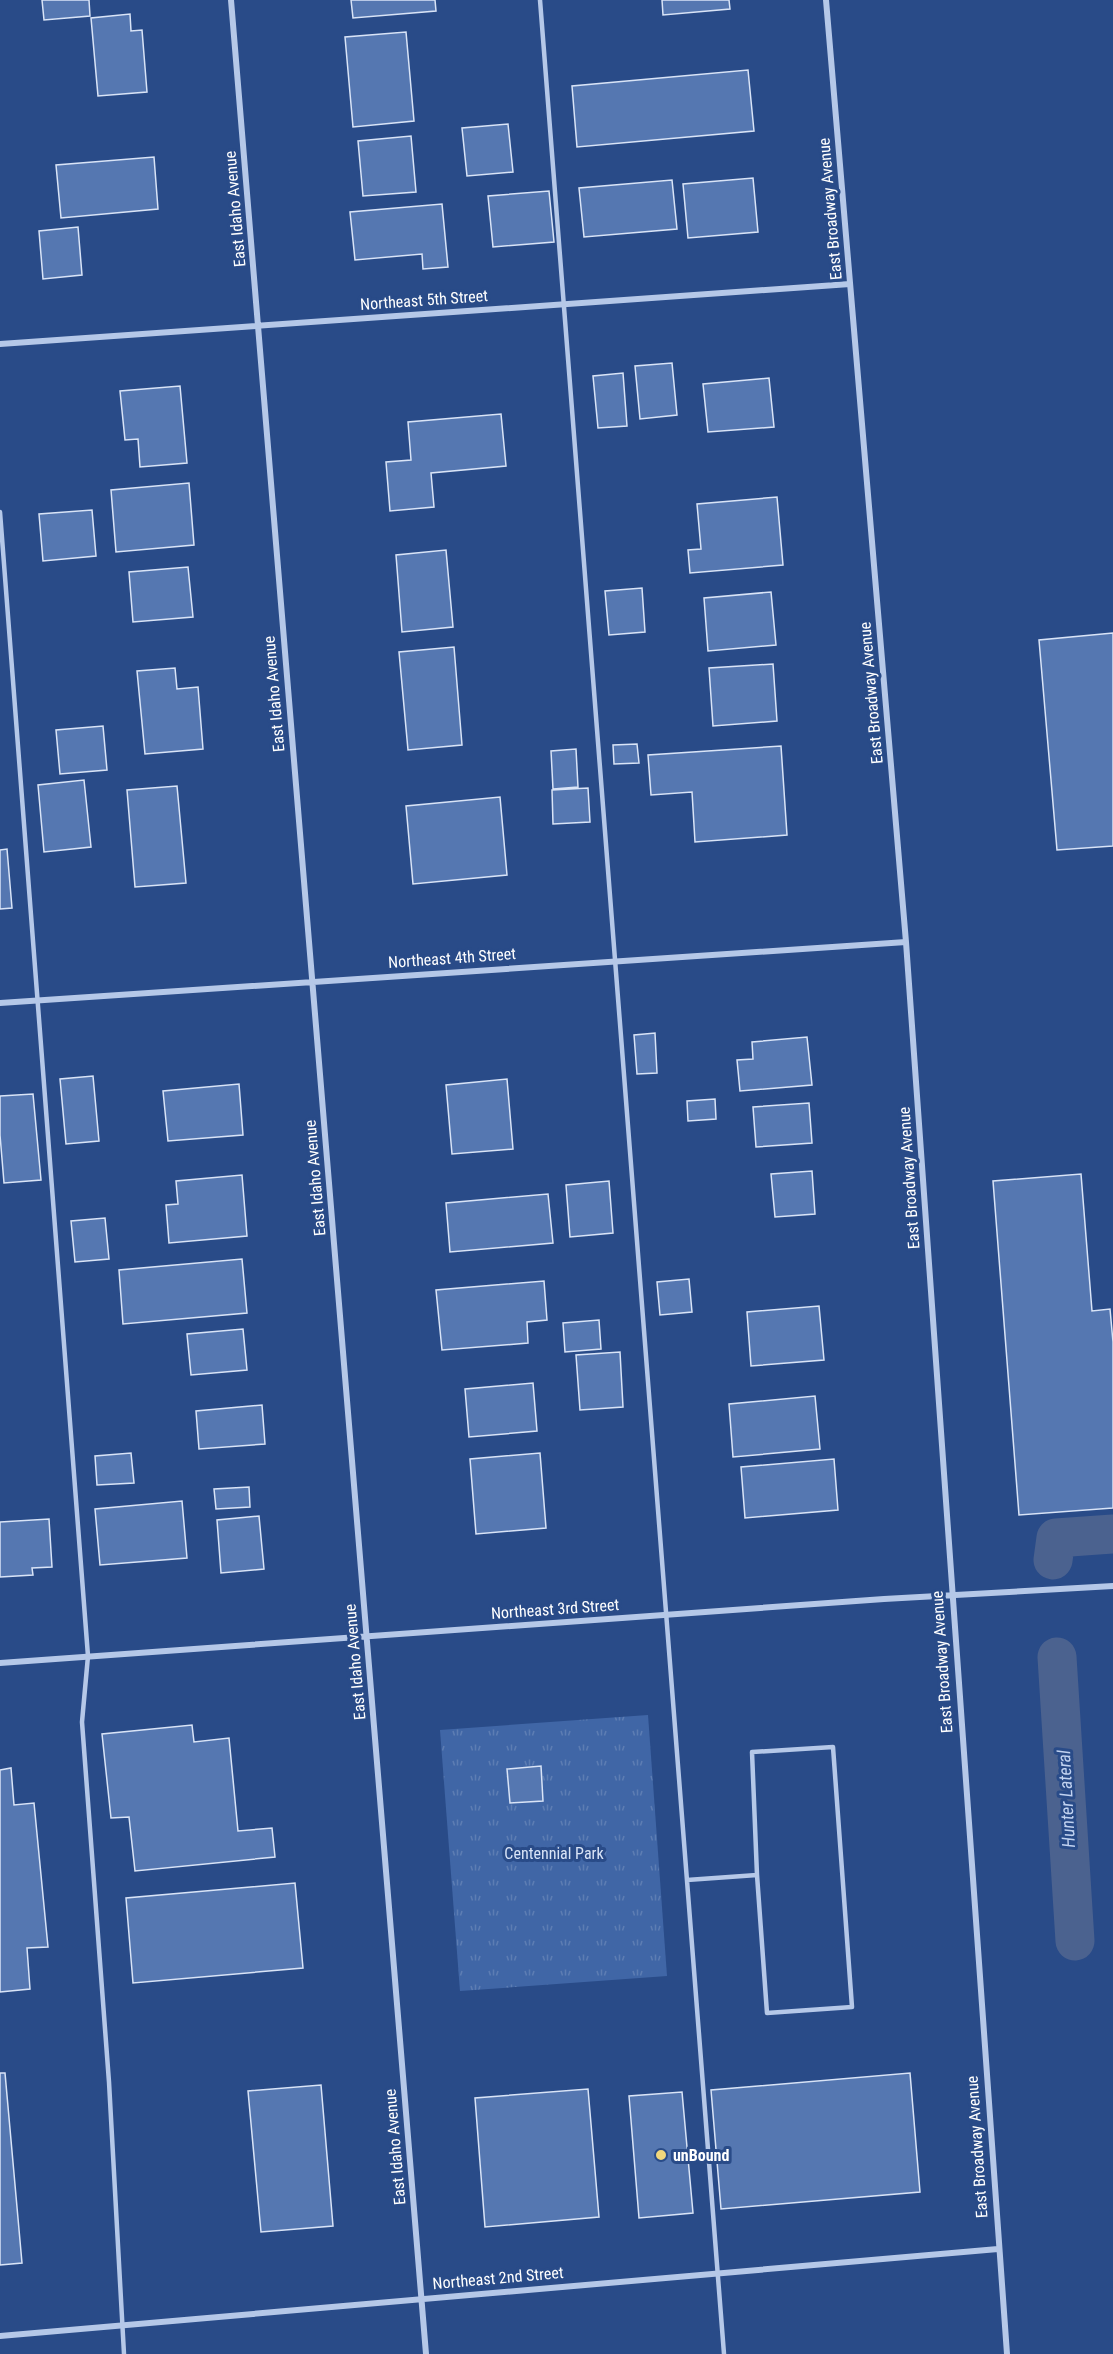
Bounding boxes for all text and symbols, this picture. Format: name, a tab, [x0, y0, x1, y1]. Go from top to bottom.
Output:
street label: East Broadway Avenue	[814, 137, 846, 281]
street label: East Idaho Avenue	[220, 150, 250, 268]
street label: Northeast 5th Street	[359, 286, 489, 314]
street label: East Broadway Avenue	[855, 621, 887, 765]
street label: East Idaho Avenue	[259, 635, 289, 753]
street label: Northeast 4th Street	[387, 944, 517, 972]
street label: East Broadway Avenue	[895, 1106, 923, 1250]
street label: East Idaho Avenue	[300, 1119, 330, 1237]
street label: East Broadway Avenue	[928, 1590, 956, 1734]
street label: Northeast 3rd Street	[490, 1595, 620, 1623]
street label: East Idaho Avenue	[340, 1603, 370, 1721]
water label: Hunter Lateral	[1053, 1749, 1079, 1848]
park label: Centennial Park	[504, 1844, 604, 1863]
street label: East Broadway Avenue	[963, 2075, 991, 2219]
street label: East Idaho Avenue	[380, 2088, 410, 2206]
place label: unBound	[673, 2146, 729, 2165]
marker: unBound	[654, 2148, 668, 2162]
street label: Northeast 2nd Street	[432, 2263, 564, 2293]

